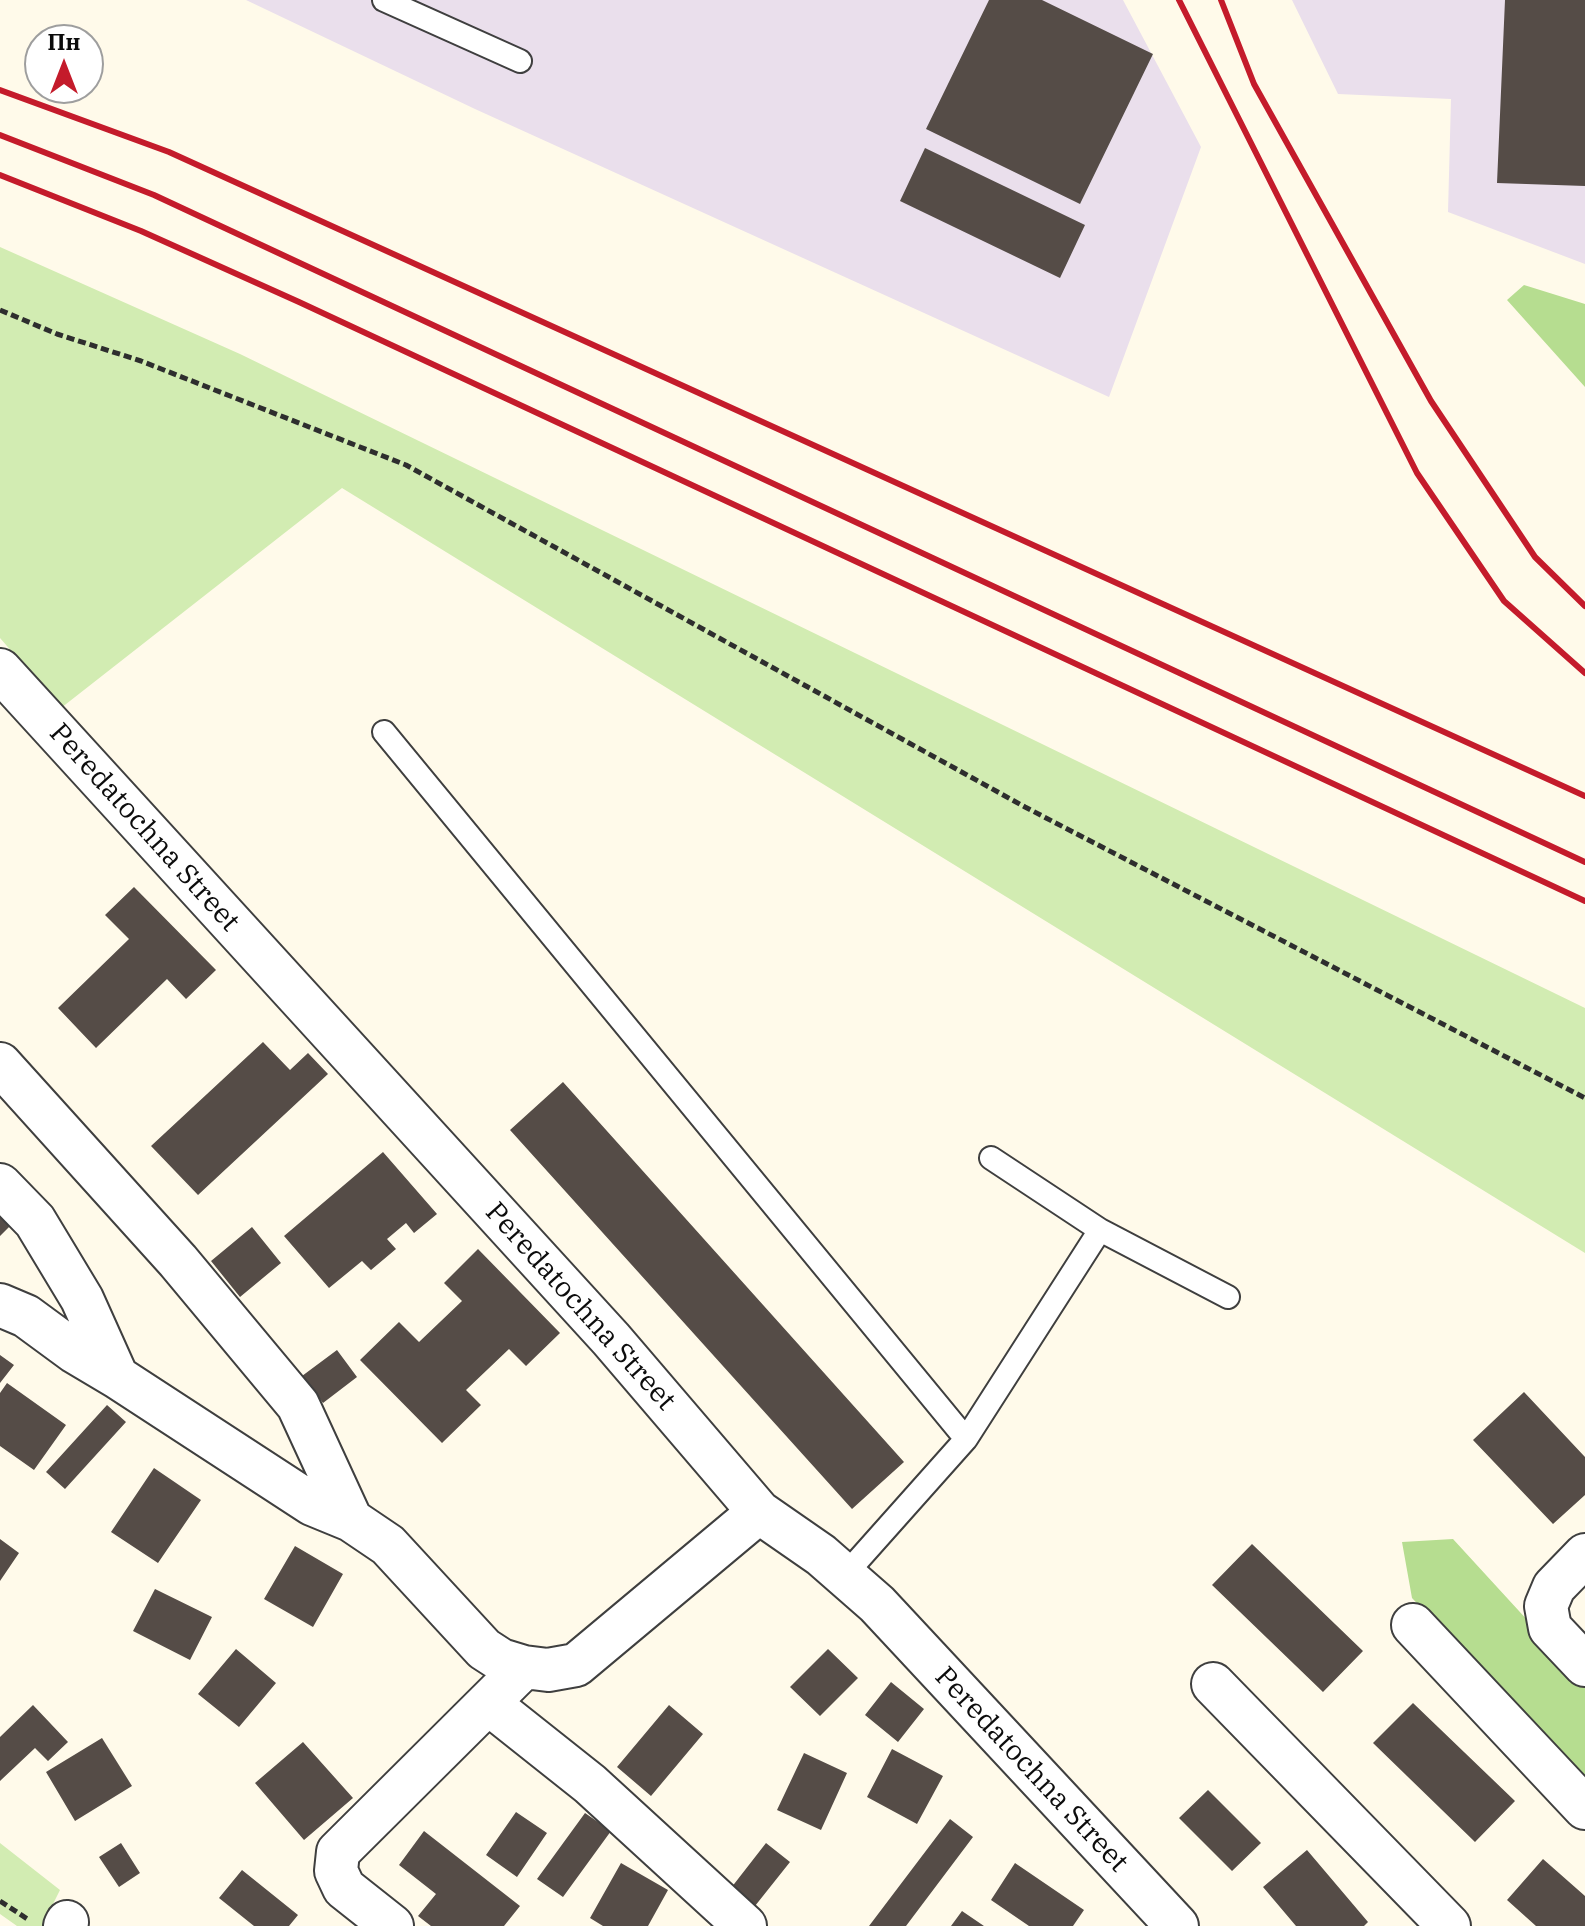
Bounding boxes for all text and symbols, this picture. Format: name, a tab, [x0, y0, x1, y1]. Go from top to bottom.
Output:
north arrow	[24, 24, 104, 104]
text: Пн	[48, 27, 80, 56]
street label: Peredatochna Street	[42, 717, 246, 939]
street label: Peredatochna Street	[478, 1196, 682, 1418]
street label: Peredatochna Street	[927, 1661, 1135, 1879]

